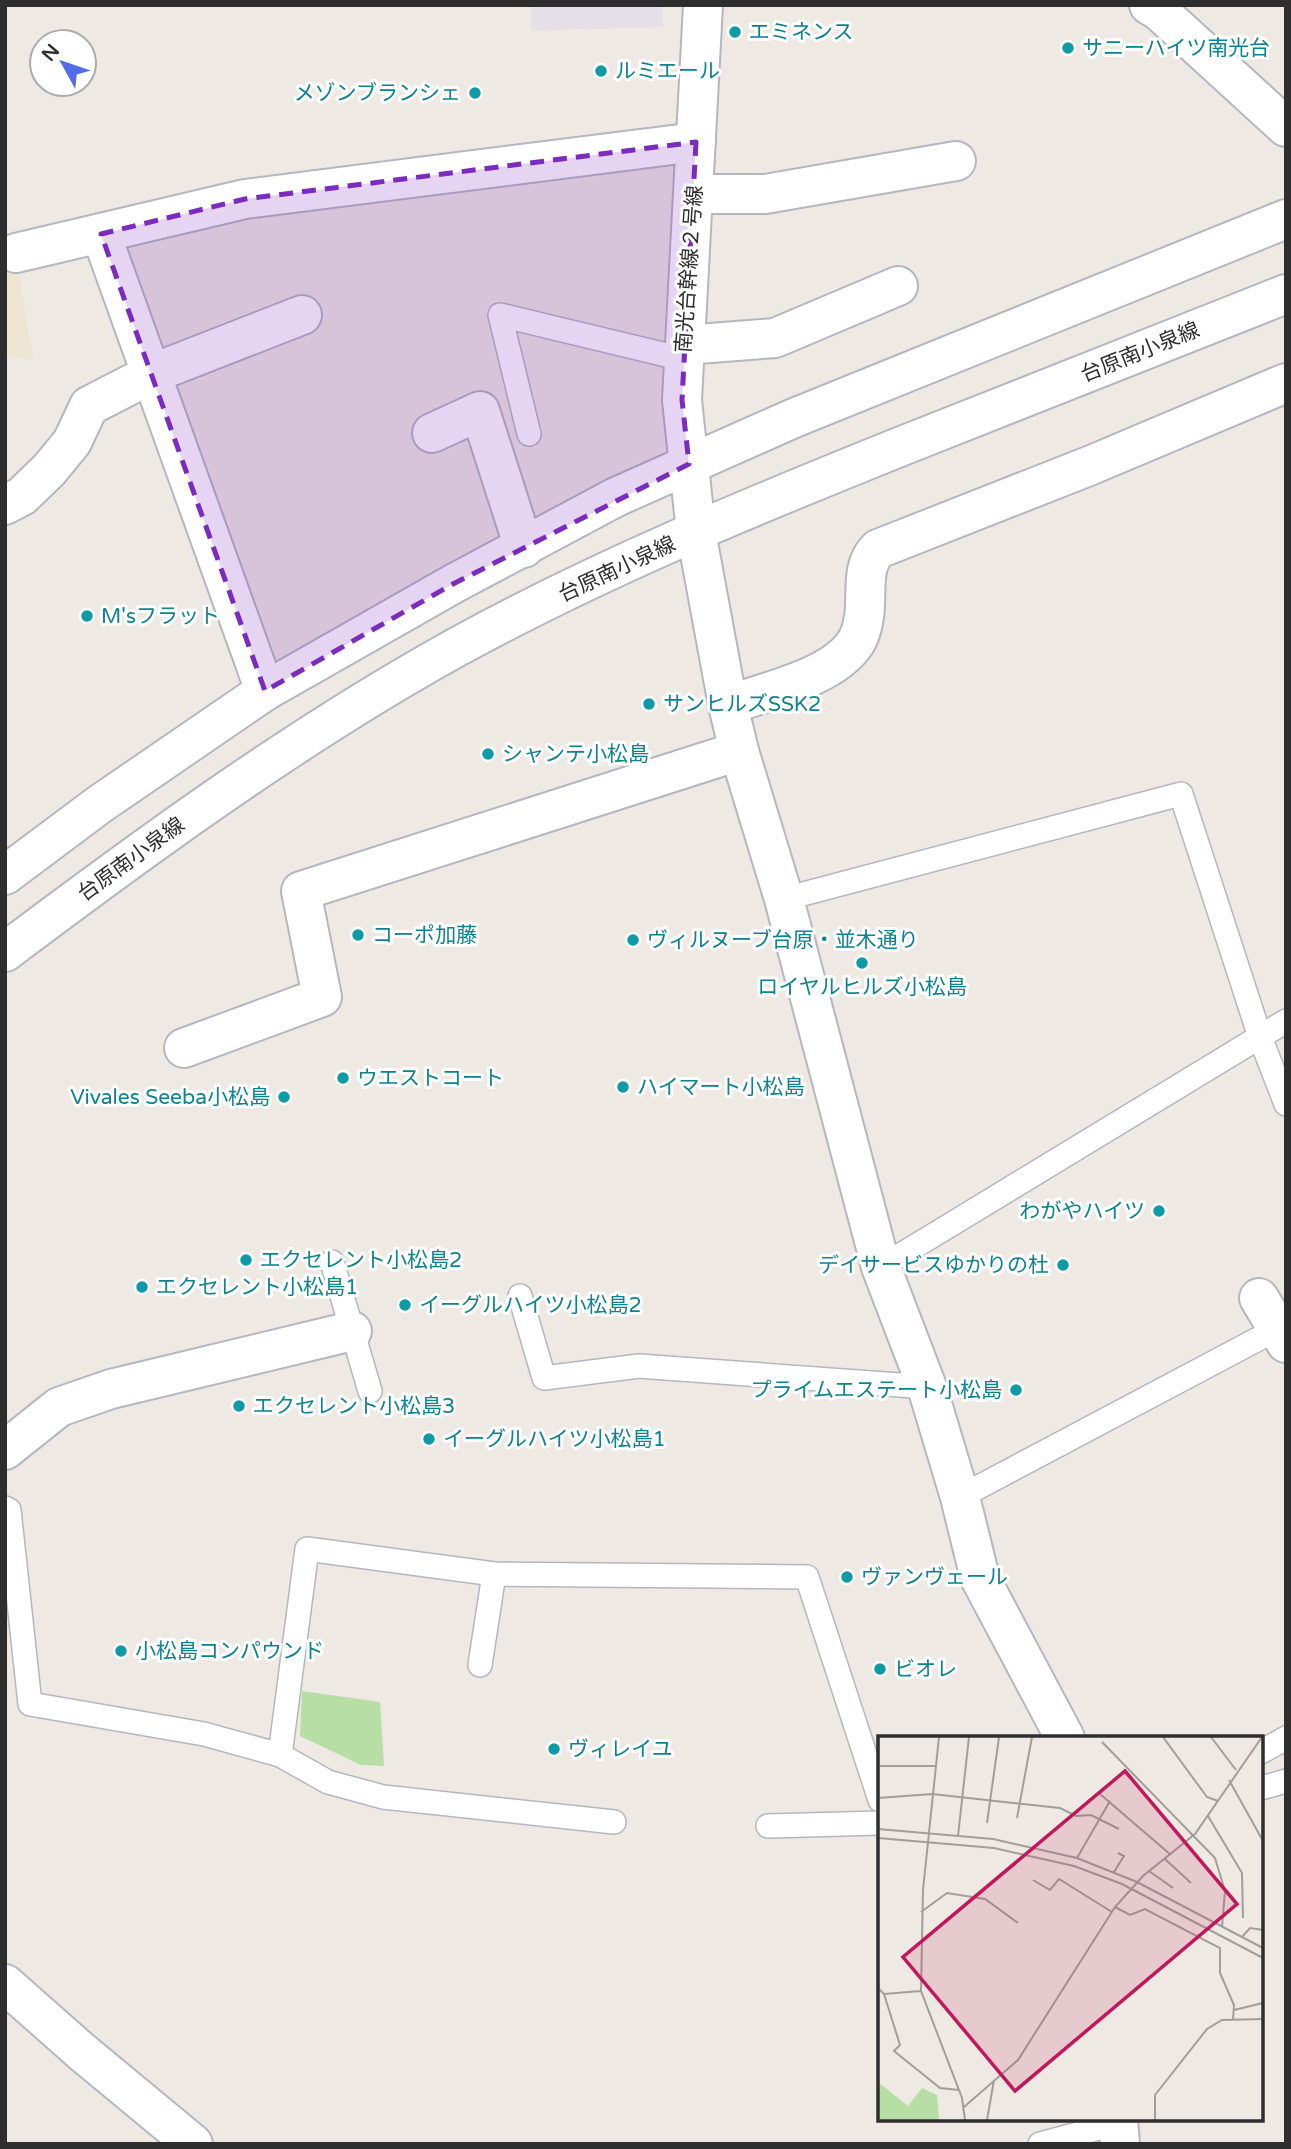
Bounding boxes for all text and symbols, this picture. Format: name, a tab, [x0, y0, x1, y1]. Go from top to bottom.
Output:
place label: エミネンス	[749, 20, 854, 45]
marker: エミネンス	[727, 24, 743, 40]
north arrow	[28, 28, 98, 98]
place label: サニーハイツ南光台	[1082, 36, 1270, 61]
text: N	[37, 40, 64, 66]
marker: サニーハイツ南光台	[1060, 40, 1076, 56]
place label: ルミエール	[615, 59, 720, 84]
marker: ルミエール	[593, 63, 609, 79]
place label: メゾンブランシェ	[294, 81, 461, 106]
marker: メゾンブランシェ	[467, 85, 483, 101]
street label: 南光台幹線２号線	[671, 184, 708, 354]
street label: 台原南小泉線	[1077, 317, 1203, 388]
street label: 台原南小泉線	[555, 531, 680, 607]
place label: M'sフラット	[101, 604, 220, 629]
marker: M'sフラット	[79, 608, 95, 624]
place label: サンヒルズSSK2	[663, 692, 821, 717]
marker: サンヒルズSSK2	[641, 696, 657, 712]
place label: シャンテ小松島	[502, 742, 649, 767]
marker: シャンテ小松島	[480, 746, 496, 762]
street label: 台原南小泉線	[73, 812, 190, 907]
place label: コーポ加藤	[372, 923, 477, 948]
marker: コーポ加藤	[350, 927, 366, 943]
place label: ヴィルヌーブ台原・並木通り	[647, 928, 919, 953]
marker: ヴィルヌーブ台原・並木通り	[625, 932, 641, 948]
marker: ロイヤルヒルズ小松島	[854, 955, 870, 971]
place label: ロイヤルヒルズ小松島	[757, 975, 967, 1000]
place label: ウエストコート	[357, 1066, 504, 1091]
marker: ウエストコート	[335, 1070, 351, 1086]
place label: ハイマート小松島	[637, 1075, 805, 1100]
marker: ハイマート小松島	[615, 1079, 631, 1095]
place label: Vivales Seeba小松島	[70, 1085, 270, 1110]
marker: Vivales Seeba小松島	[276, 1089, 292, 1105]
place label: わがやハイツ	[1019, 1199, 1145, 1224]
marker: わがやハイツ	[1151, 1203, 1167, 1219]
place label: エクセレント小松島2	[260, 1248, 462, 1273]
marker: エクセレント小松島2	[238, 1252, 254, 1268]
place label: デイサービスゆかりの杜	[818, 1253, 1049, 1278]
marker: デイサービスゆかりの杜	[1055, 1257, 1071, 1273]
place label: エクセレント小松島1	[156, 1275, 358, 1300]
marker: エクセレント小松島1	[134, 1279, 150, 1295]
place label: イーグルハイツ小松島2	[419, 1293, 642, 1318]
marker: イーグルハイツ小松島2	[397, 1297, 413, 1313]
place label: プライムエステート小松島	[750, 1378, 1002, 1403]
marker: プライムエステート小松島	[1008, 1382, 1024, 1398]
place label: エクセレント小松島3	[253, 1394, 455, 1419]
marker: エクセレント小松島3	[231, 1398, 247, 1414]
place label: イーグルハイツ小松島1	[443, 1427, 666, 1452]
marker: イーグルハイツ小松島1	[421, 1431, 437, 1447]
place label: ヴァンヴェール	[861, 1565, 1008, 1590]
marker: ヴァンヴェール	[839, 1569, 855, 1585]
place label: 小松島コンパウンド	[135, 1639, 324, 1664]
marker: 小松島コンパウンド	[113, 1643, 129, 1659]
place label: ビオレ	[894, 1657, 957, 1682]
marker: ビオレ	[872, 1661, 888, 1677]
inset map	[878, 1736, 1263, 2121]
place label: ヴィレイユ	[568, 1737, 673, 1762]
marker: ヴィレイユ	[546, 1741, 562, 1757]

